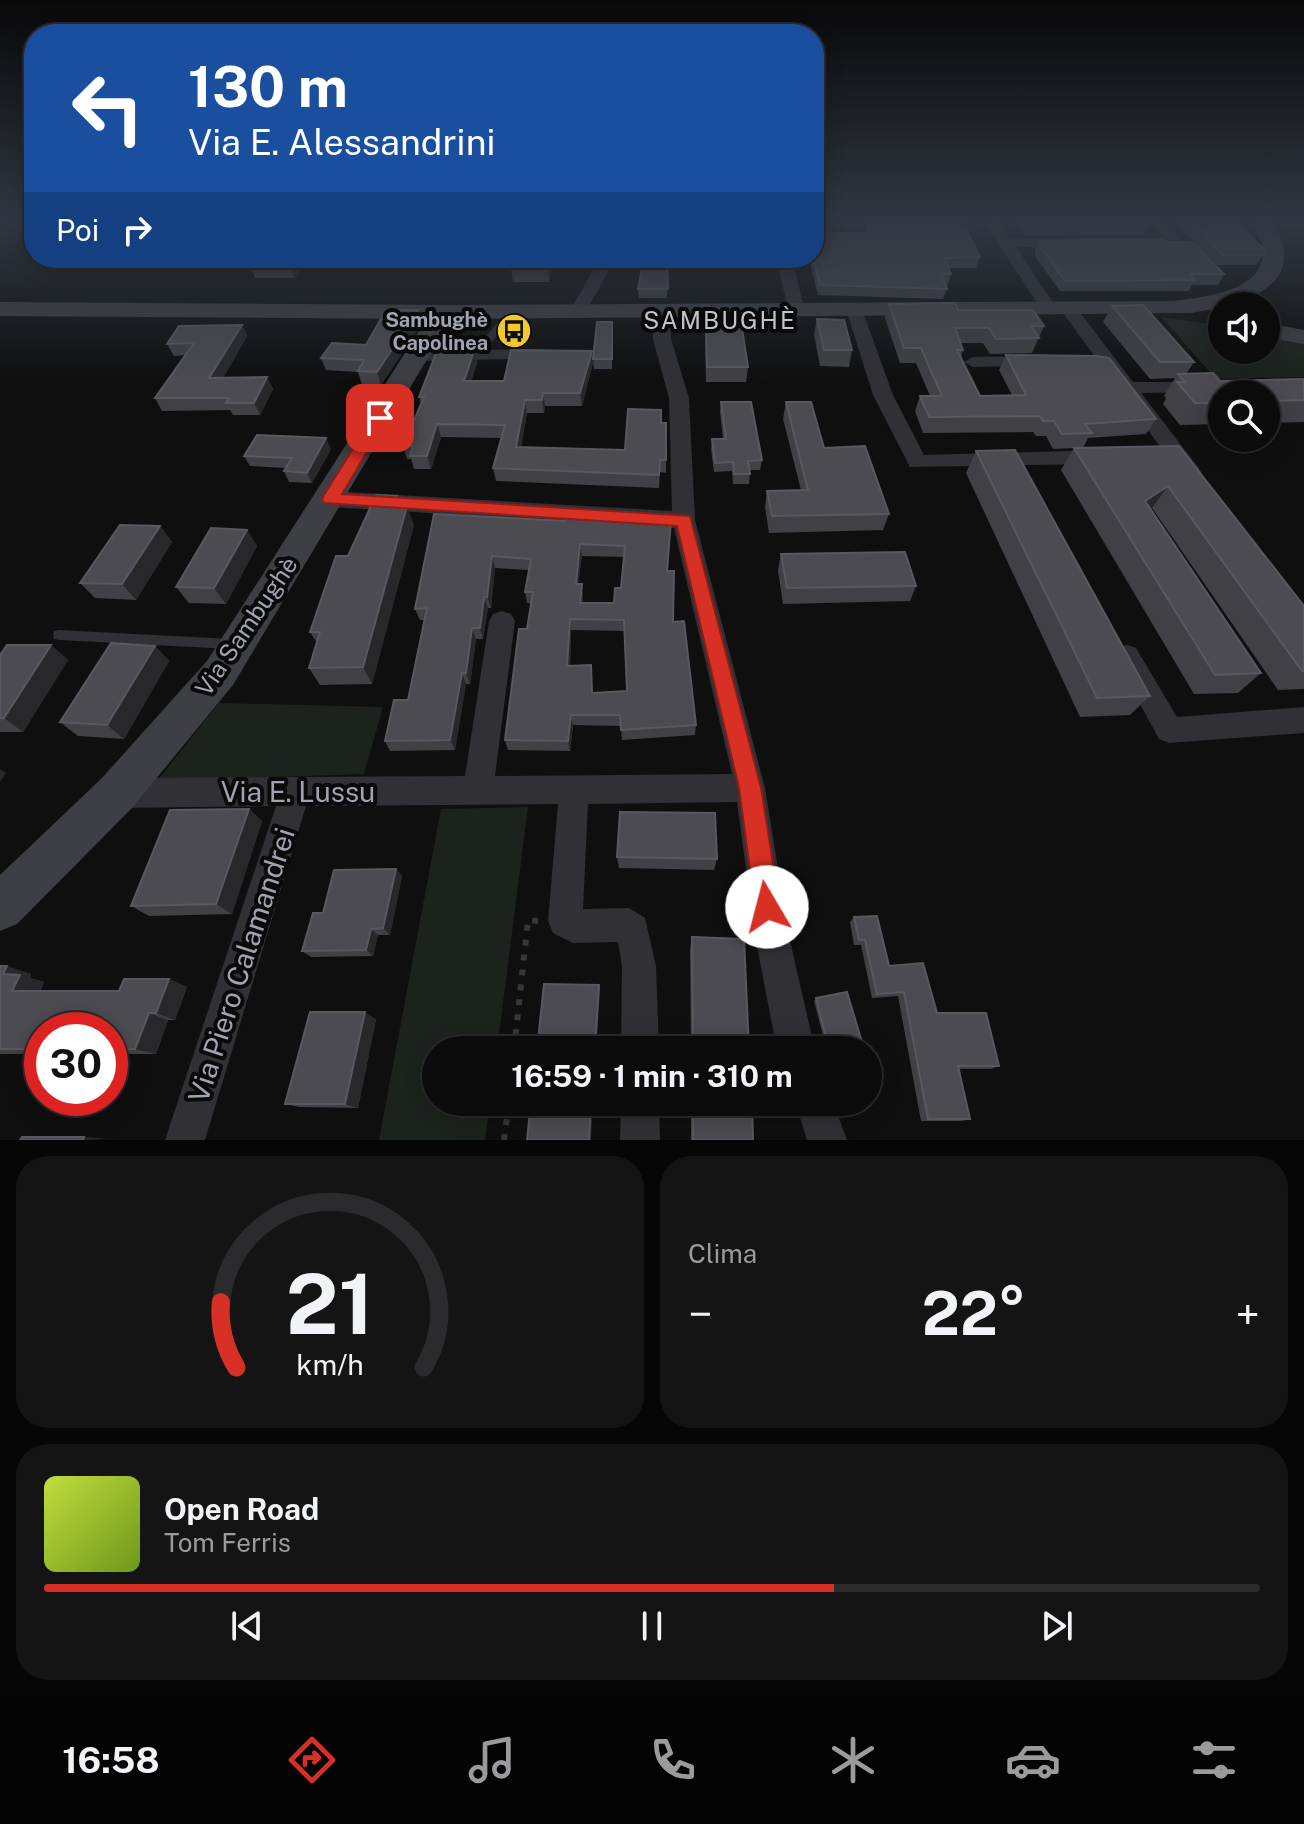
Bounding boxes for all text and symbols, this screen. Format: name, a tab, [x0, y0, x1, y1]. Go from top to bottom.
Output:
text: 130 m	[188, 54, 348, 120]
icon: left	[56, 56, 160, 160]
text: Via E. Alessandrini	[188, 121, 495, 163]
icon: right	[115, 208, 159, 252]
text: Poi	[56, 212, 99, 248]
map controls	[1208, 292, 1280, 452]
button: sound	[1208, 292, 1280, 364]
district label: SAMBUGHÈ	[643, 306, 797, 334]
place label: Sambughè Capolinea	[385, 308, 488, 355]
bus stop icon: Sambughè Capolinea	[495, 312, 533, 350]
button: search	[1208, 380, 1280, 452]
pin	[346, 384, 414, 452]
icon: arrive	[358, 396, 402, 440]
street label: Via Sambughè	[189, 551, 303, 701]
street label: Via E. Lussu	[221, 775, 375, 808]
street label: Via Piero Calamandrei	[181, 824, 301, 1106]
position arrow	[725, 865, 809, 949]
speed limit sign: 30	[24, 1012, 128, 1116]
text: 16:59 · 1 min · 310 m	[511, 1058, 793, 1094]
text: Clima	[688, 1238, 757, 1269]
text: 21	[286, 1255, 374, 1353]
text: 22°	[922, 1278, 1026, 1349]
text: −	[688, 1288, 712, 1340]
text: +	[1236, 1288, 1260, 1340]
text: km/h	[296, 1348, 364, 1381]
text: Open Road	[164, 1491, 319, 1527]
text: Tom Ferris	[164, 1527, 291, 1558]
icon: previous	[225, 1604, 269, 1648]
icon: pause	[630, 1604, 674, 1648]
icon: next	[1035, 1604, 1079, 1648]
icon: directions	[284, 1732, 340, 1788]
icon: music	[464, 1732, 520, 1788]
icon: phone	[645, 1732, 701, 1788]
icon: climate	[825, 1732, 881, 1788]
icon: car	[1005, 1732, 1061, 1788]
icon: filters	[1186, 1732, 1242, 1788]
text: 16:58	[62, 1739, 160, 1781]

